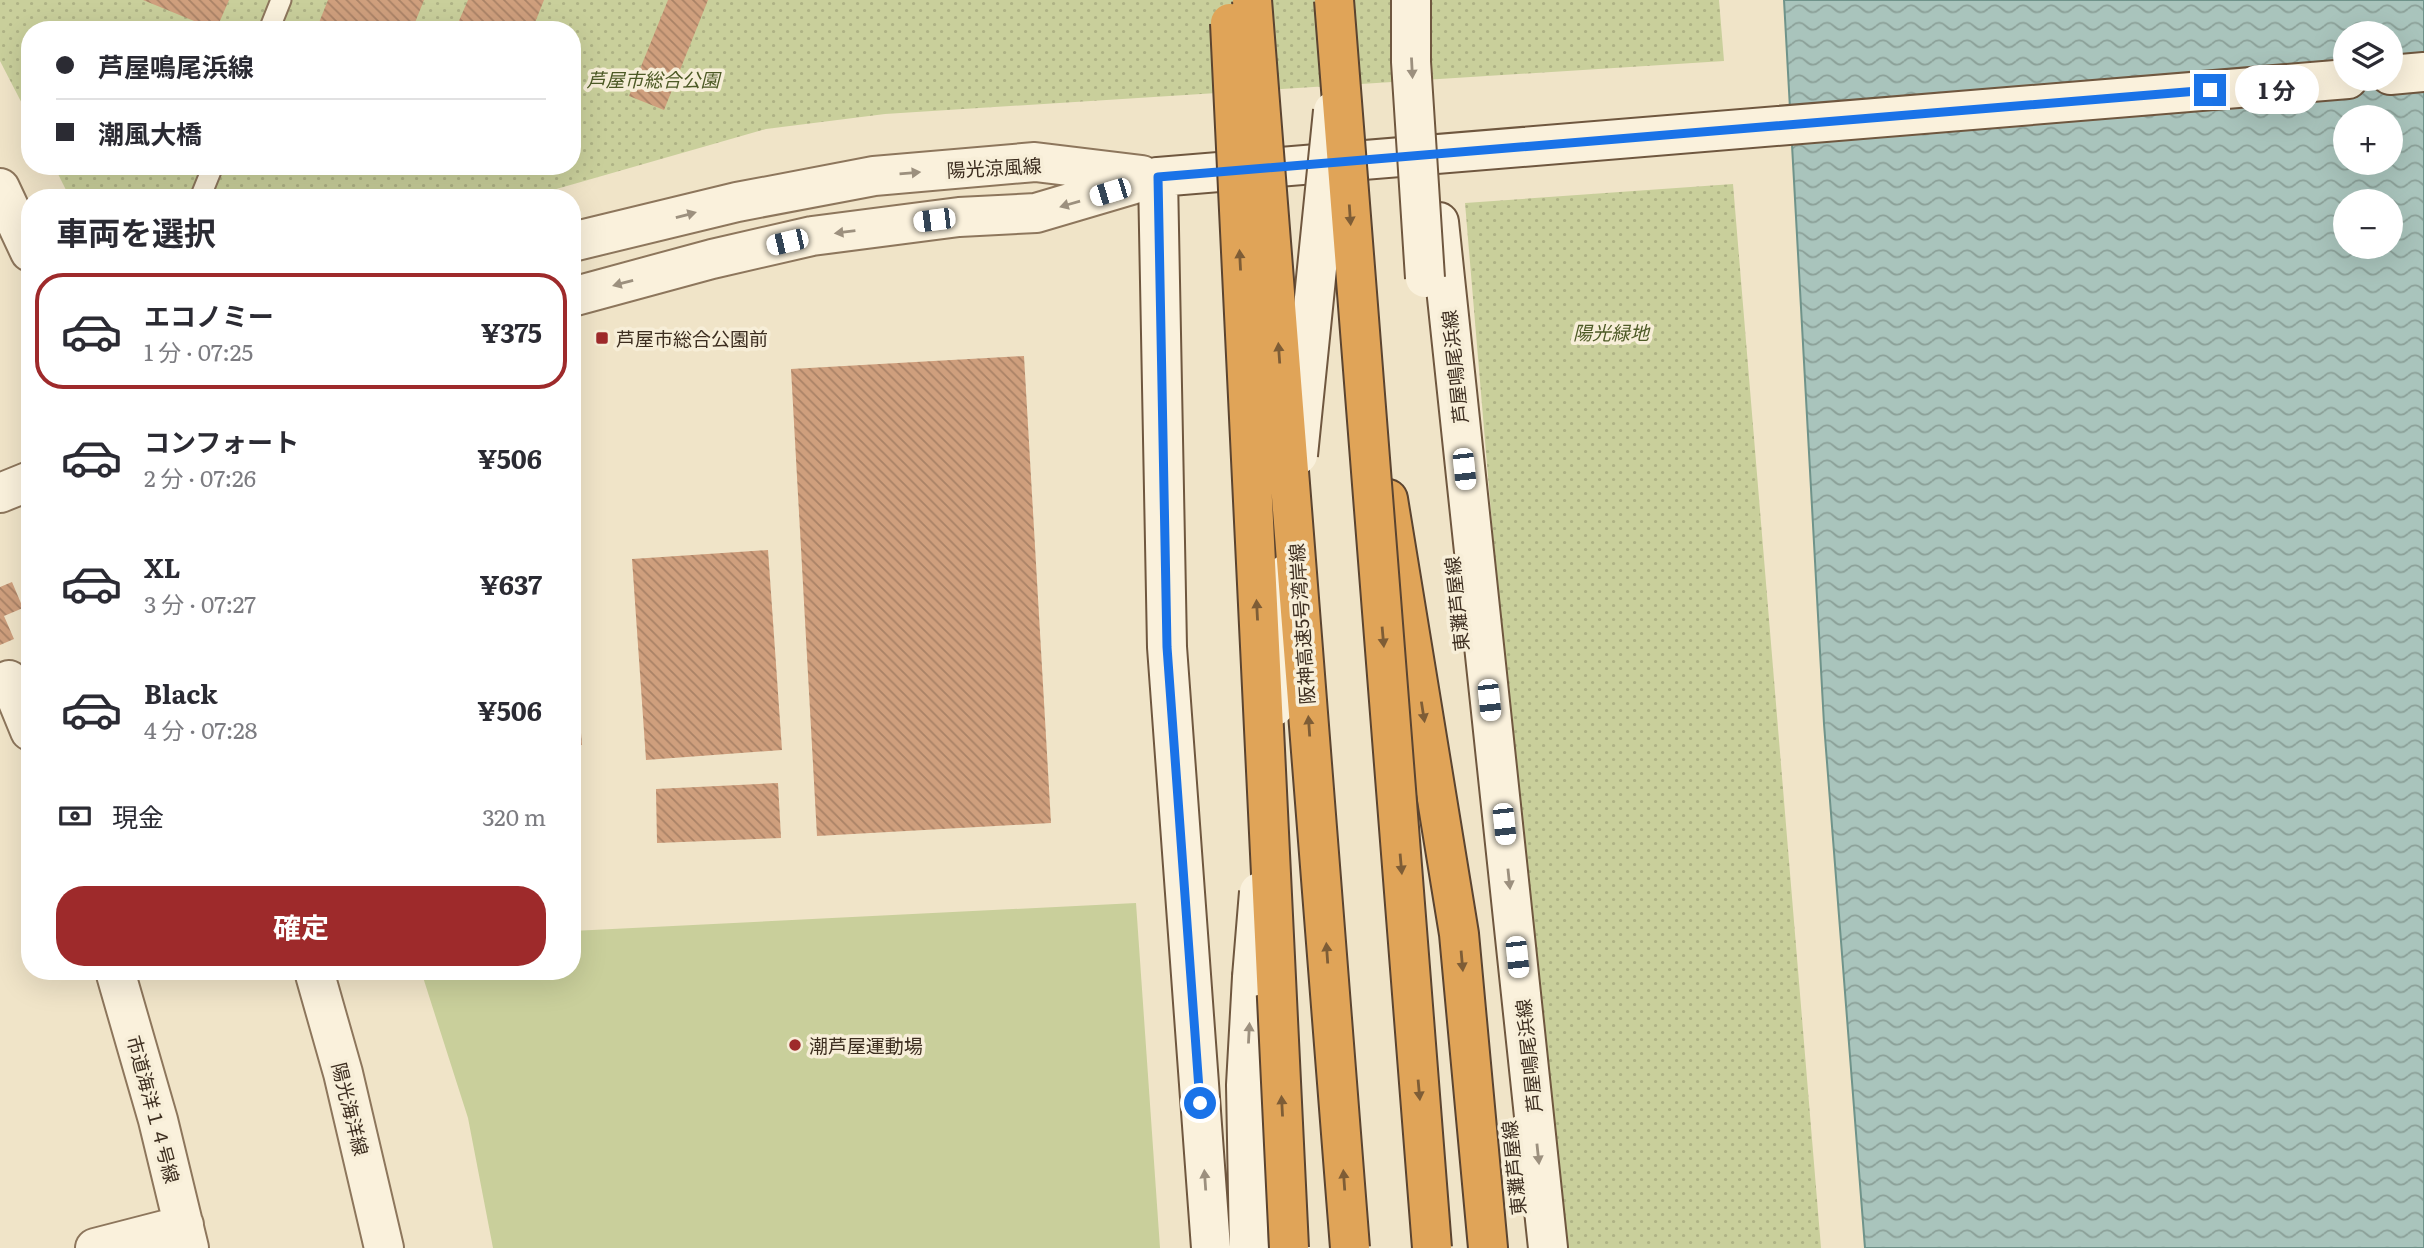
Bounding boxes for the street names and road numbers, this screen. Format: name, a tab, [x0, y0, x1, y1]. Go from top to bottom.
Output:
street label: 陽光涼風線	[946, 151, 1042, 183]
street label: 芦屋鳴尾浜線	[1434, 309, 1474, 425]
street label: 阪神高速5号湾岸線	[1281, 542, 1321, 706]
street label: 東灘芦屋線	[1437, 555, 1475, 653]
street label: 芦屋鳴尾浜線	[1508, 998, 1548, 1114]
street label: 市道海洋１４号線	[121, 1032, 187, 1186]
street label: 陽光海洋線	[326, 1060, 376, 1158]
street label: 東灘芦屋線	[1494, 1119, 1532, 1217]

